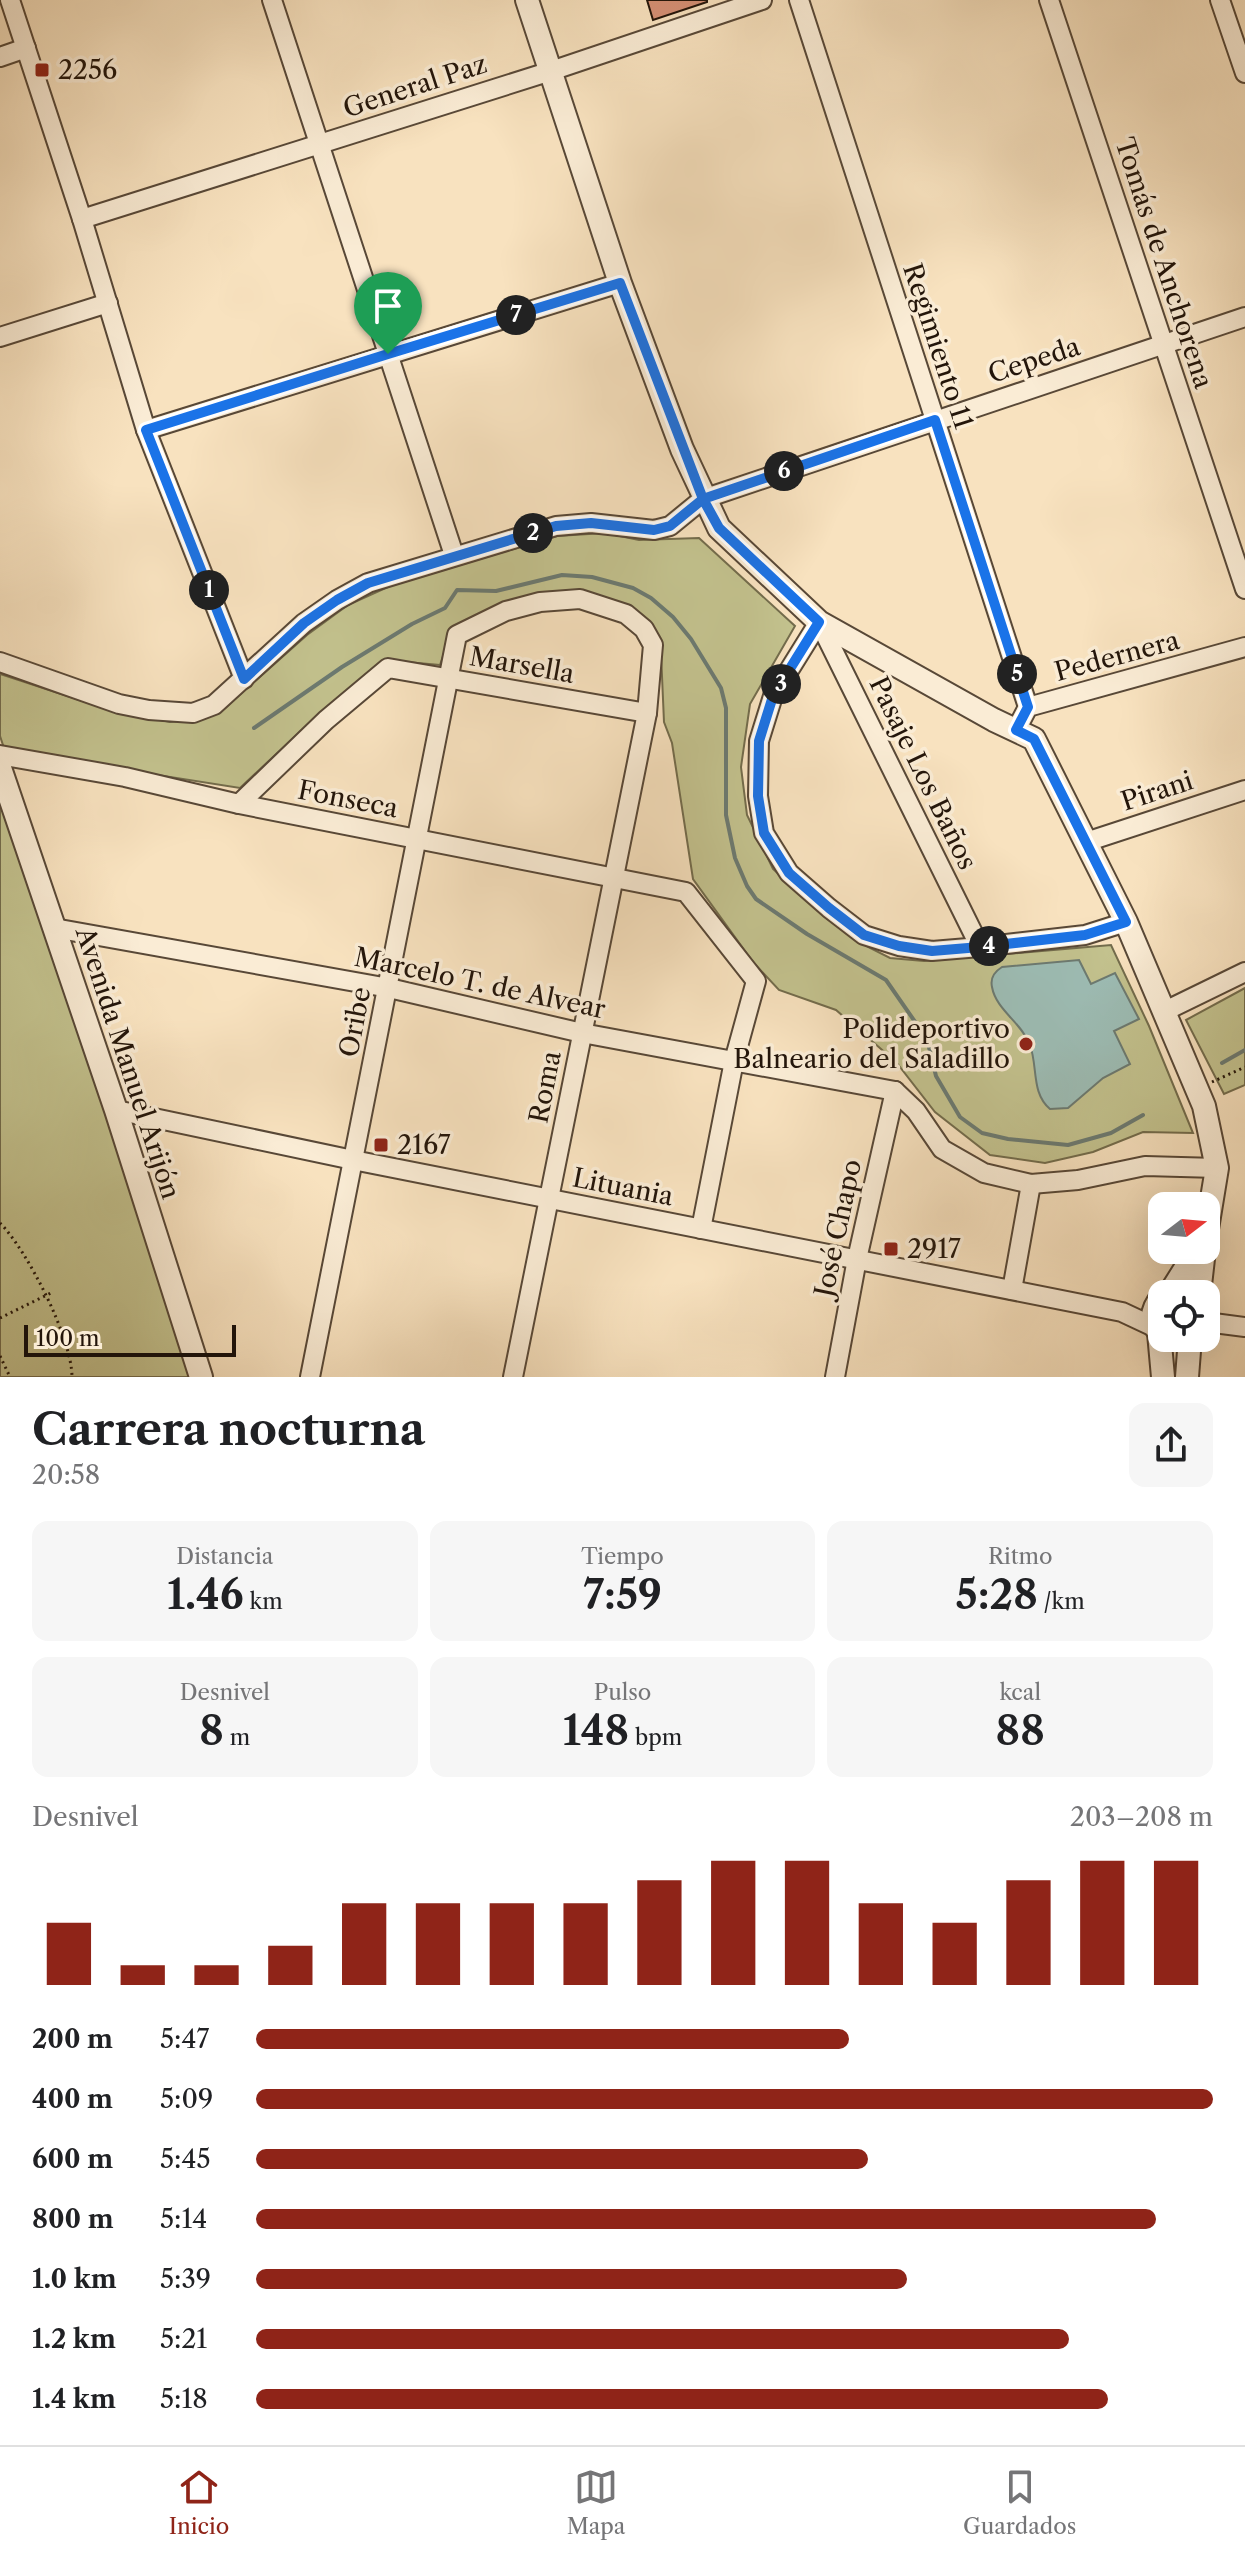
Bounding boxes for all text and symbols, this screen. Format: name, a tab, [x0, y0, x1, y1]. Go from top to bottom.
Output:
street label: General Paz	[339, 48, 491, 124]
place label: 2256	[58, 54, 117, 86]
marker: 2256	[33, 61, 51, 79]
street label: Tomás de Anchorena	[1108, 134, 1220, 393]
street label: Regimiento 11	[896, 259, 980, 433]
pin	[354, 272, 422, 354]
icon: arrive	[366, 284, 410, 328]
pin: 7	[496, 295, 536, 335]
text: 7	[510, 301, 522, 328]
street label: Cepeda	[984, 330, 1084, 390]
pin: 6	[764, 451, 804, 491]
text: 6	[777, 457, 791, 484]
pin: 2	[513, 513, 553, 553]
text: 2	[527, 519, 540, 546]
pin: 1	[189, 570, 229, 610]
text: 1	[204, 576, 214, 603]
street label: Pedernera	[1051, 624, 1183, 688]
street label: Marsella	[467, 640, 577, 690]
pin: 5	[997, 654, 1037, 694]
text: 5	[1011, 660, 1023, 687]
pin: 3	[761, 664, 801, 704]
text: 3	[775, 670, 787, 697]
street label: Pasaje Los Baños	[862, 671, 984, 875]
street label: Pirani	[1117, 764, 1197, 818]
street label: Fonseca	[295, 774, 401, 824]
street label: Avenida Manuel Arijón	[69, 922, 187, 1203]
pin: 4	[969, 926, 1009, 966]
text: 4	[982, 932, 996, 959]
street label: Marcelo T. de Alvear	[352, 941, 609, 1025]
street label: Oribe	[333, 984, 377, 1060]
place label: Polideportivo Balneario del Saladillo	[733, 1013, 1010, 1075]
marker: Polideportivo Balneario del Saladillo	[1017, 1035, 1035, 1053]
street label: Roma	[522, 1048, 568, 1126]
place label: 2167	[397, 1129, 451, 1161]
marker: 2167	[372, 1136, 390, 1154]
street label: José Chapo	[807, 1156, 868, 1304]
street label: Lituania	[570, 1162, 676, 1212]
north arrow	[1148, 1192, 1220, 1264]
map controls	[1148, 1192, 1220, 1352]
place label: 2917	[907, 1233, 961, 1265]
marker: 2917	[882, 1240, 900, 1258]
button: locate	[1148, 1280, 1220, 1352]
scale bar	[24, 1321, 236, 1357]
text: 100 m	[36, 1325, 99, 1352]
text: Carrera nocturna	[32, 1402, 425, 1456]
button: share	[1129, 1403, 1213, 1487]
text: 20:58	[32, 1459, 100, 1491]
text: Distancia	[176, 1543, 273, 1570]
text: Tiempo	[581, 1543, 664, 1570]
text: Ritmo	[988, 1543, 1052, 1570]
text: 1.46	[167, 1570, 244, 1619]
text: 7:59	[583, 1570, 662, 1619]
text: 5:28	[956, 1570, 1038, 1619]
text: km	[244, 1588, 283, 1615]
text: /km	[1038, 1588, 1085, 1615]
text: Desnivel	[180, 1679, 270, 1706]
text: Pulso	[594, 1679, 651, 1706]
text: kcal	[999, 1679, 1041, 1706]
text: 8	[199, 1706, 224, 1755]
text: 148	[563, 1706, 629, 1755]
text: 88	[996, 1706, 1045, 1755]
text: m	[224, 1724, 250, 1751]
text: bpm	[629, 1724, 682, 1751]
text: Desnivel	[32, 1801, 139, 1833]
text: 203–208 m	[1070, 1801, 1213, 1833]
text: 200 m	[32, 2023, 113, 2055]
text: 5:47	[160, 2023, 209, 2055]
text: 400 m	[32, 2083, 113, 2115]
text: 5:09	[160, 2083, 213, 2115]
text: 600 m	[32, 2143, 113, 2175]
text: 5:45	[160, 2143, 211, 2175]
text: 800 m	[32, 2203, 114, 2235]
text: 5:14	[160, 2203, 207, 2235]
text: 1.0 km	[32, 2263, 117, 2295]
text: 5:39	[160, 2263, 211, 2295]
text: 1.2 km	[32, 2323, 116, 2355]
text: 5:21	[160, 2323, 207, 2355]
text: 1.4 km	[32, 2383, 116, 2415]
text: 5:18	[160, 2383, 208, 2415]
tab: Inicio	[169, 2465, 229, 2540]
tab: Mapa	[567, 2465, 625, 2540]
tab: Guardados	[963, 2465, 1076, 2540]

